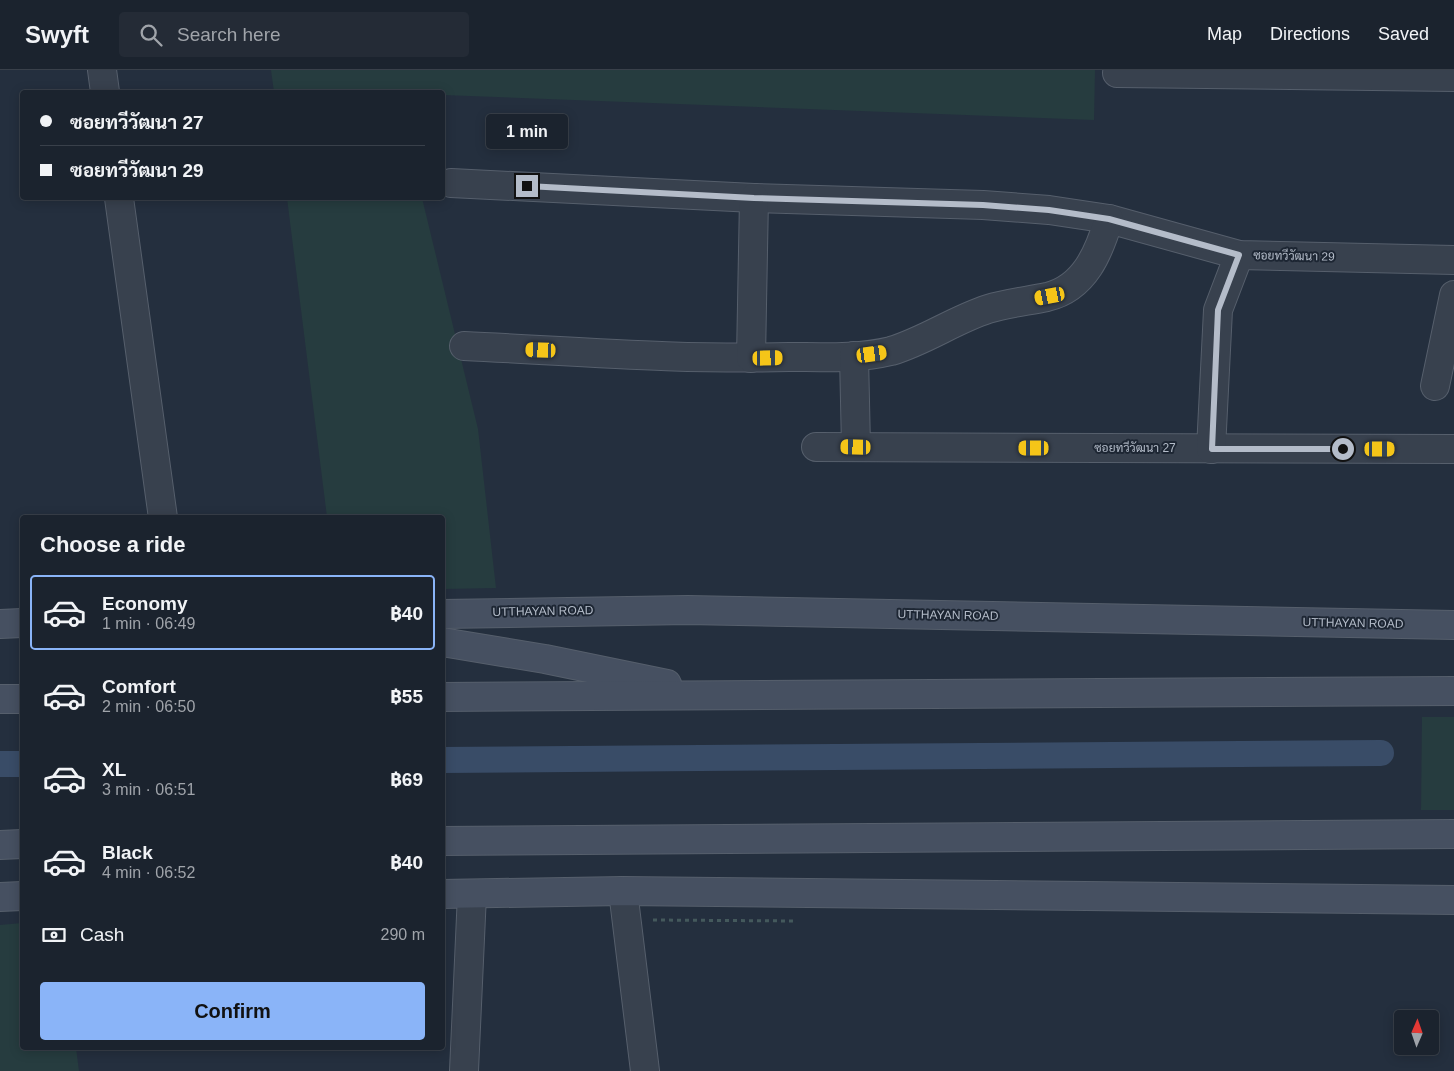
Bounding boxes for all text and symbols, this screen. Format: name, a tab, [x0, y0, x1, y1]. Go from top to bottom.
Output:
search box	[119, 12, 469, 57]
text: Swyft	[25, 21, 89, 48]
icon: search	[137, 21, 165, 49]
text: Search here	[177, 24, 281, 45]
text: Map	[1207, 24, 1242, 44]
text: Directions	[1270, 24, 1350, 44]
text: Saved	[1378, 24, 1429, 44]
text: ซอยทวีวัฒนา 27	[70, 112, 204, 133]
callout: 1 min	[486, 114, 568, 148]
text: 1 min	[506, 123, 548, 140]
text: ซอยทวีวัฒนา 29	[70, 160, 204, 181]
route end	[516, 175, 538, 197]
street label: ซอยทวีวัฒนา 29	[1253, 247, 1335, 264]
car	[1033, 286, 1066, 306]
car	[525, 342, 556, 358]
car	[856, 344, 887, 364]
car	[752, 350, 783, 366]
route start	[1332, 438, 1354, 460]
car	[840, 439, 871, 455]
street label: ซอยทวีวัฒนา 27	[1094, 440, 1176, 455]
car	[1019, 441, 1049, 456]
car	[1365, 442, 1395, 457]
text: Choose a ride	[40, 532, 185, 557]
icon: car	[42, 590, 87, 635]
text: Economy	[102, 593, 188, 614]
text: ฿40	[390, 603, 423, 624]
street label: UTTHAYAN ROAD	[492, 603, 594, 619]
street label: UTTHAYAN ROAD	[897, 607, 999, 623]
text: 1 min · 06:49	[102, 615, 195, 632]
street label: UTTHAYAN ROAD	[1302, 615, 1404, 631]
icon: car	[42, 673, 87, 718]
text: Comfort	[102, 676, 176, 697]
text: ฿55	[390, 686, 423, 707]
text: 2 min · 06:50	[102, 698, 195, 715]
icon: car	[42, 756, 87, 801]
text: XL	[102, 759, 126, 780]
text: ฿69	[390, 769, 423, 790]
text: 3 min · 06:51	[102, 781, 195, 798]
icon: car	[42, 839, 87, 884]
text: Black	[102, 842, 153, 863]
text: ฿40	[390, 852, 423, 873]
text: 4 min · 06:52	[102, 864, 195, 881]
icon: cash	[40, 921, 68, 949]
text: Cash	[80, 924, 124, 945]
text: 290 m	[381, 926, 425, 943]
button: Confirm	[40, 982, 425, 1040]
north arrow	[1394, 1010, 1439, 1055]
map controls	[1394, 1010, 1439, 1055]

